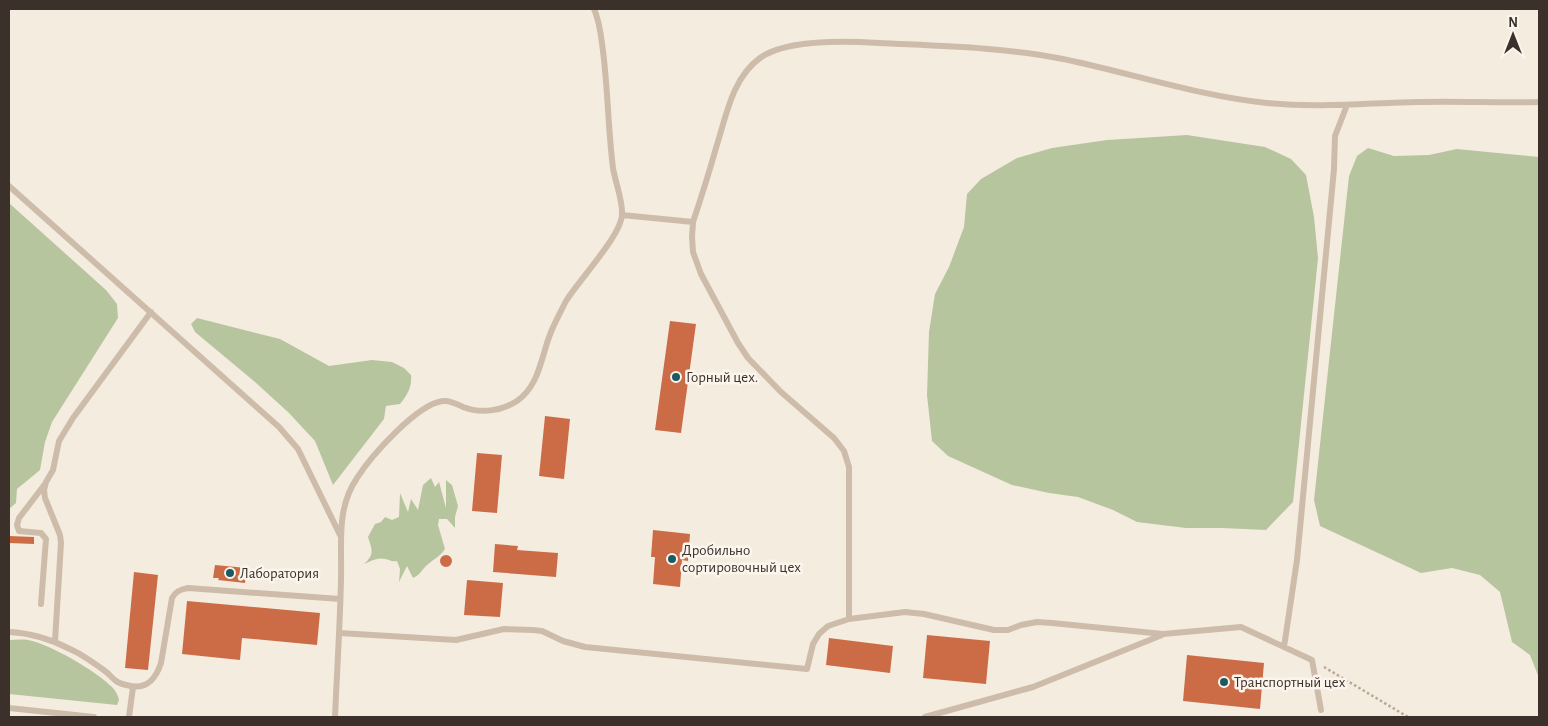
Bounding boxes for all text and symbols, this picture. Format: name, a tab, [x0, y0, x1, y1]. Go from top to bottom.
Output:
north arrow	[1488, 10, 1538, 60]
text: N	[1508, 16, 1518, 30]
place label: Горный цех.	[686, 370, 758, 385]
marker: Горный цех.	[670, 371, 682, 383]
place label: Дробильно сортировочный цех	[682, 543, 801, 575]
marker: Дробильно сортировочный цех	[666, 553, 678, 565]
place label: Лаборатория	[240, 566, 319, 581]
marker: Лаборатория	[224, 567, 236, 579]
place label: Транспортный цех	[1234, 675, 1346, 690]
marker: Транспортный цех	[1218, 676, 1230, 688]

